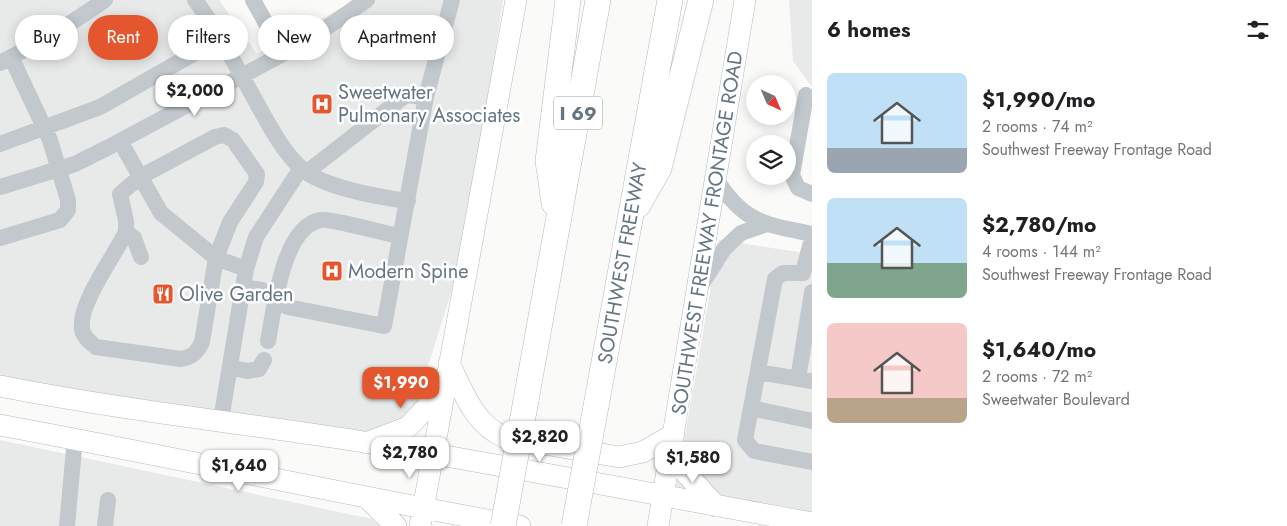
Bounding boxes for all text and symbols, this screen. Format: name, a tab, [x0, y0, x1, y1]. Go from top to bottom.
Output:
chip: Buy	[15, 15, 78, 60]
chip: Rent	[88, 15, 158, 60]
chip: Filters	[168, 15, 248, 60]
chip: New	[258, 15, 330, 60]
chip: Apartment	[340, 15, 454, 60]
text: 6 homes	[827, 15, 911, 45]
icon: filters	[1244, 16, 1272, 44]
street label: SOUTHWEST FREEWAY FRONTAGE ROAD	[664, 49, 751, 417]
pin: $2,000	[154, 74, 236, 117]
north arrow	[746, 75, 796, 125]
map controls	[746, 75, 796, 185]
place label: Sweetwater Pulmonary Associates	[338, 78, 520, 130]
text: $2,000	[166, 79, 224, 102]
text: $1,990/mo	[982, 85, 1095, 115]
hospital icon: Sweetwater Pulmonary Associates	[310, 92, 334, 116]
icon: home	[867, 93, 927, 153]
road number: I 69	[554, 96, 602, 130]
text: 2 rooms · 74 m²	[982, 115, 1093, 138]
button: layers	[746, 135, 796, 185]
text: Southwest Freeway Frontage Road	[982, 138, 1212, 161]
street label: SOUTHWEST FREEWAY	[591, 159, 655, 366]
text: $2,780/mo	[982, 210, 1096, 240]
icon: home	[867, 218, 927, 278]
text: 4 rooms · 144 m²	[982, 240, 1101, 263]
place label: Modern Spine	[348, 257, 469, 286]
hospital icon: Modern Spine	[320, 259, 344, 283]
text: Southwest Freeway Frontage Road	[982, 263, 1212, 286]
place label: Olive Garden	[179, 280, 294, 309]
restaurant icon: Olive Garden	[151, 282, 175, 306]
text: $1,640/mo	[982, 335, 1096, 365]
icon: home	[867, 343, 927, 403]
text: 2 rooms · 72 m²	[982, 365, 1092, 388]
pin: $1,990	[360, 366, 442, 409]
text: $1,990	[373, 371, 429, 394]
text: Sweetwater Boulevard	[982, 388, 1130, 411]
pin: $2,820	[499, 420, 581, 463]
text: $2,820	[512, 425, 568, 448]
pin: $2,780	[369, 436, 451, 479]
text: $2,780	[382, 441, 438, 464]
pin: $1,580	[652, 442, 734, 484]
text: $1,580	[666, 446, 720, 469]
pin: $1,640	[198, 450, 280, 492]
text: $1,640	[211, 454, 267, 477]

